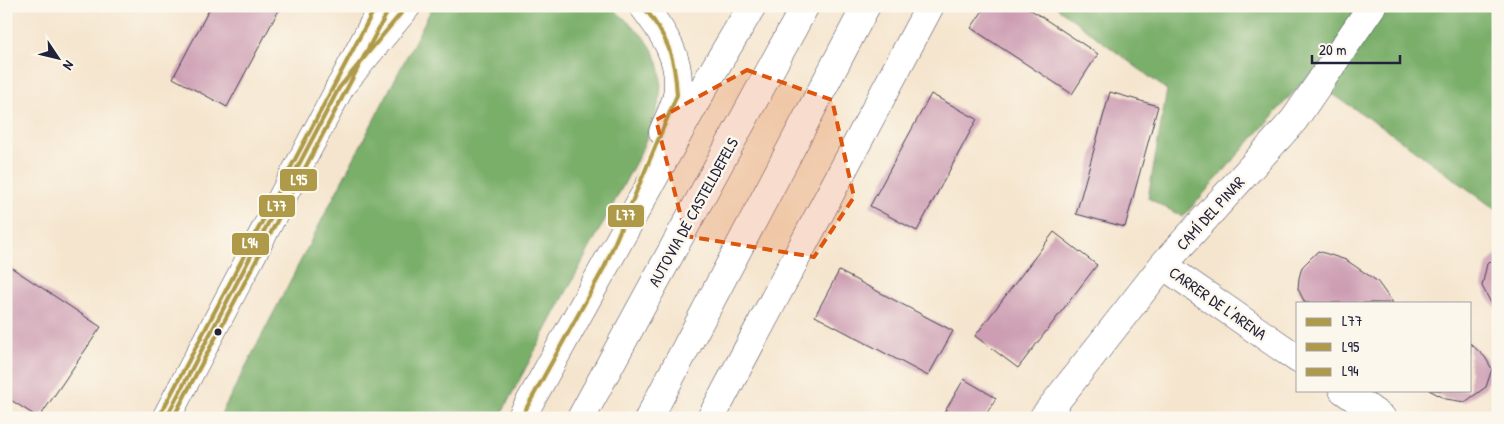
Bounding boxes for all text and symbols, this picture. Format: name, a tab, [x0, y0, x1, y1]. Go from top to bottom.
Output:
north arrow	[32, 32, 82, 82]
scale bar	[1312, 32, 1399, 64]
text: 20 m	[1319, 39, 1346, 60]
text: N	[59, 57, 79, 75]
street label: AUTOVIA DE CASTELLDEFELS	[643, 133, 743, 290]
line badge: L95	[279, 168, 318, 192]
text: L95	[291, 170, 307, 189]
street label: CAMÍ DEL PINAR	[1171, 171, 1249, 255]
line badge: L77	[258, 194, 296, 218]
text: L77	[267, 196, 287, 215]
line badge: L77	[607, 204, 645, 228]
text: L77	[616, 205, 636, 224]
line badge: L94	[231, 232, 270, 256]
text: L94	[242, 233, 259, 252]
street label: CARRER DE L'ARENA	[1165, 261, 1271, 345]
legend	[1296, 302, 1472, 392]
text: L77	[1342, 310, 1362, 331]
unlabelled marker	[213, 327, 223, 337]
text: L95	[1342, 336, 1360, 357]
text: L94	[1342, 360, 1359, 381]

